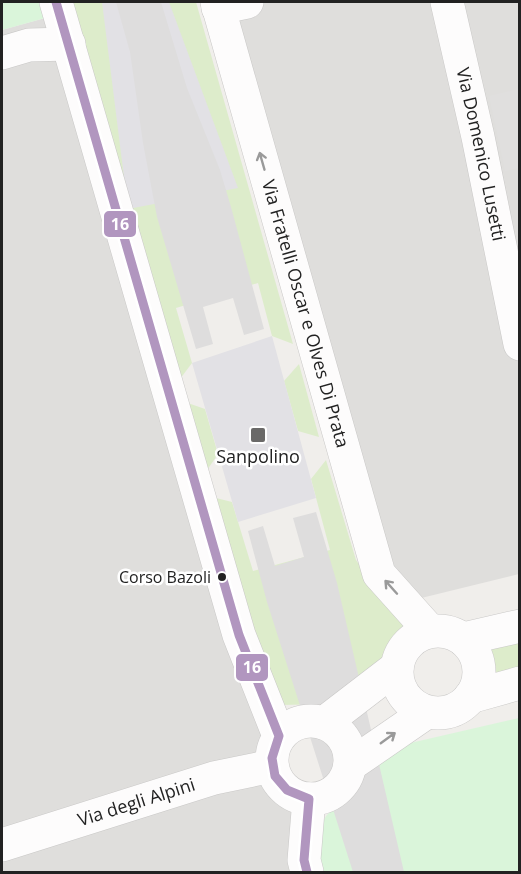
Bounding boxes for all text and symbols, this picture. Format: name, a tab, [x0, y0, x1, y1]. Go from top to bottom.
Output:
street label: Via Domenico Lusetti	[451, 65, 512, 243]
one-way arrow	[256, 152, 267, 171]
street label: Via Fratelli Oscar e Olves Di Prata	[257, 177, 356, 450]
line badge: 16	[103, 210, 137, 238]
text: 16	[111, 213, 129, 235]
marker: Sanpolino	[249, 426, 267, 444]
place label: Sanpolino	[216, 444, 300, 468]
place label: Corso Bazoli	[119, 566, 211, 588]
marker: Corso Bazoli	[216, 571, 228, 583]
one-way arrow	[384, 580, 398, 595]
line badge: 16	[235, 653, 269, 682]
text: 16	[243, 656, 261, 678]
one-way arrow	[379, 732, 395, 744]
street label: Via degli Alpini	[74, 772, 198, 831]

